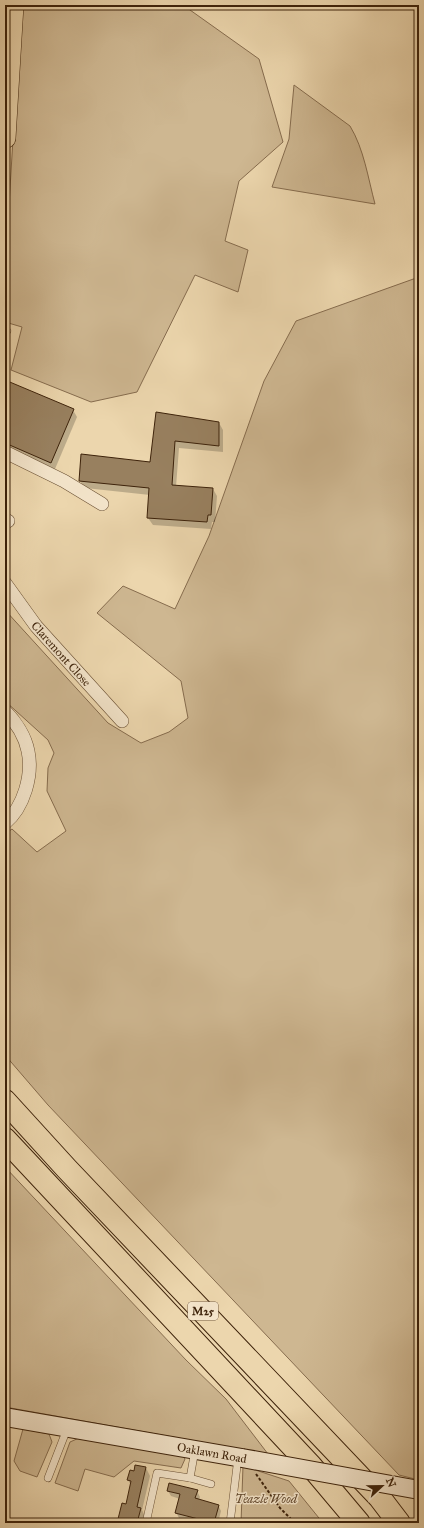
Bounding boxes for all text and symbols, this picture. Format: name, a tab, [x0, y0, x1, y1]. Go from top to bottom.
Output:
street label: Claremont Close	[28, 619, 94, 689]
road number: M25	[188, 1302, 218, 1320]
street label: Oaklawn Road	[176, 1440, 248, 1466]
north arrow	[362, 1466, 402, 1506]
text: N	[383, 1476, 399, 1490]
park label: Teazle Wood	[235, 1492, 298, 1506]

